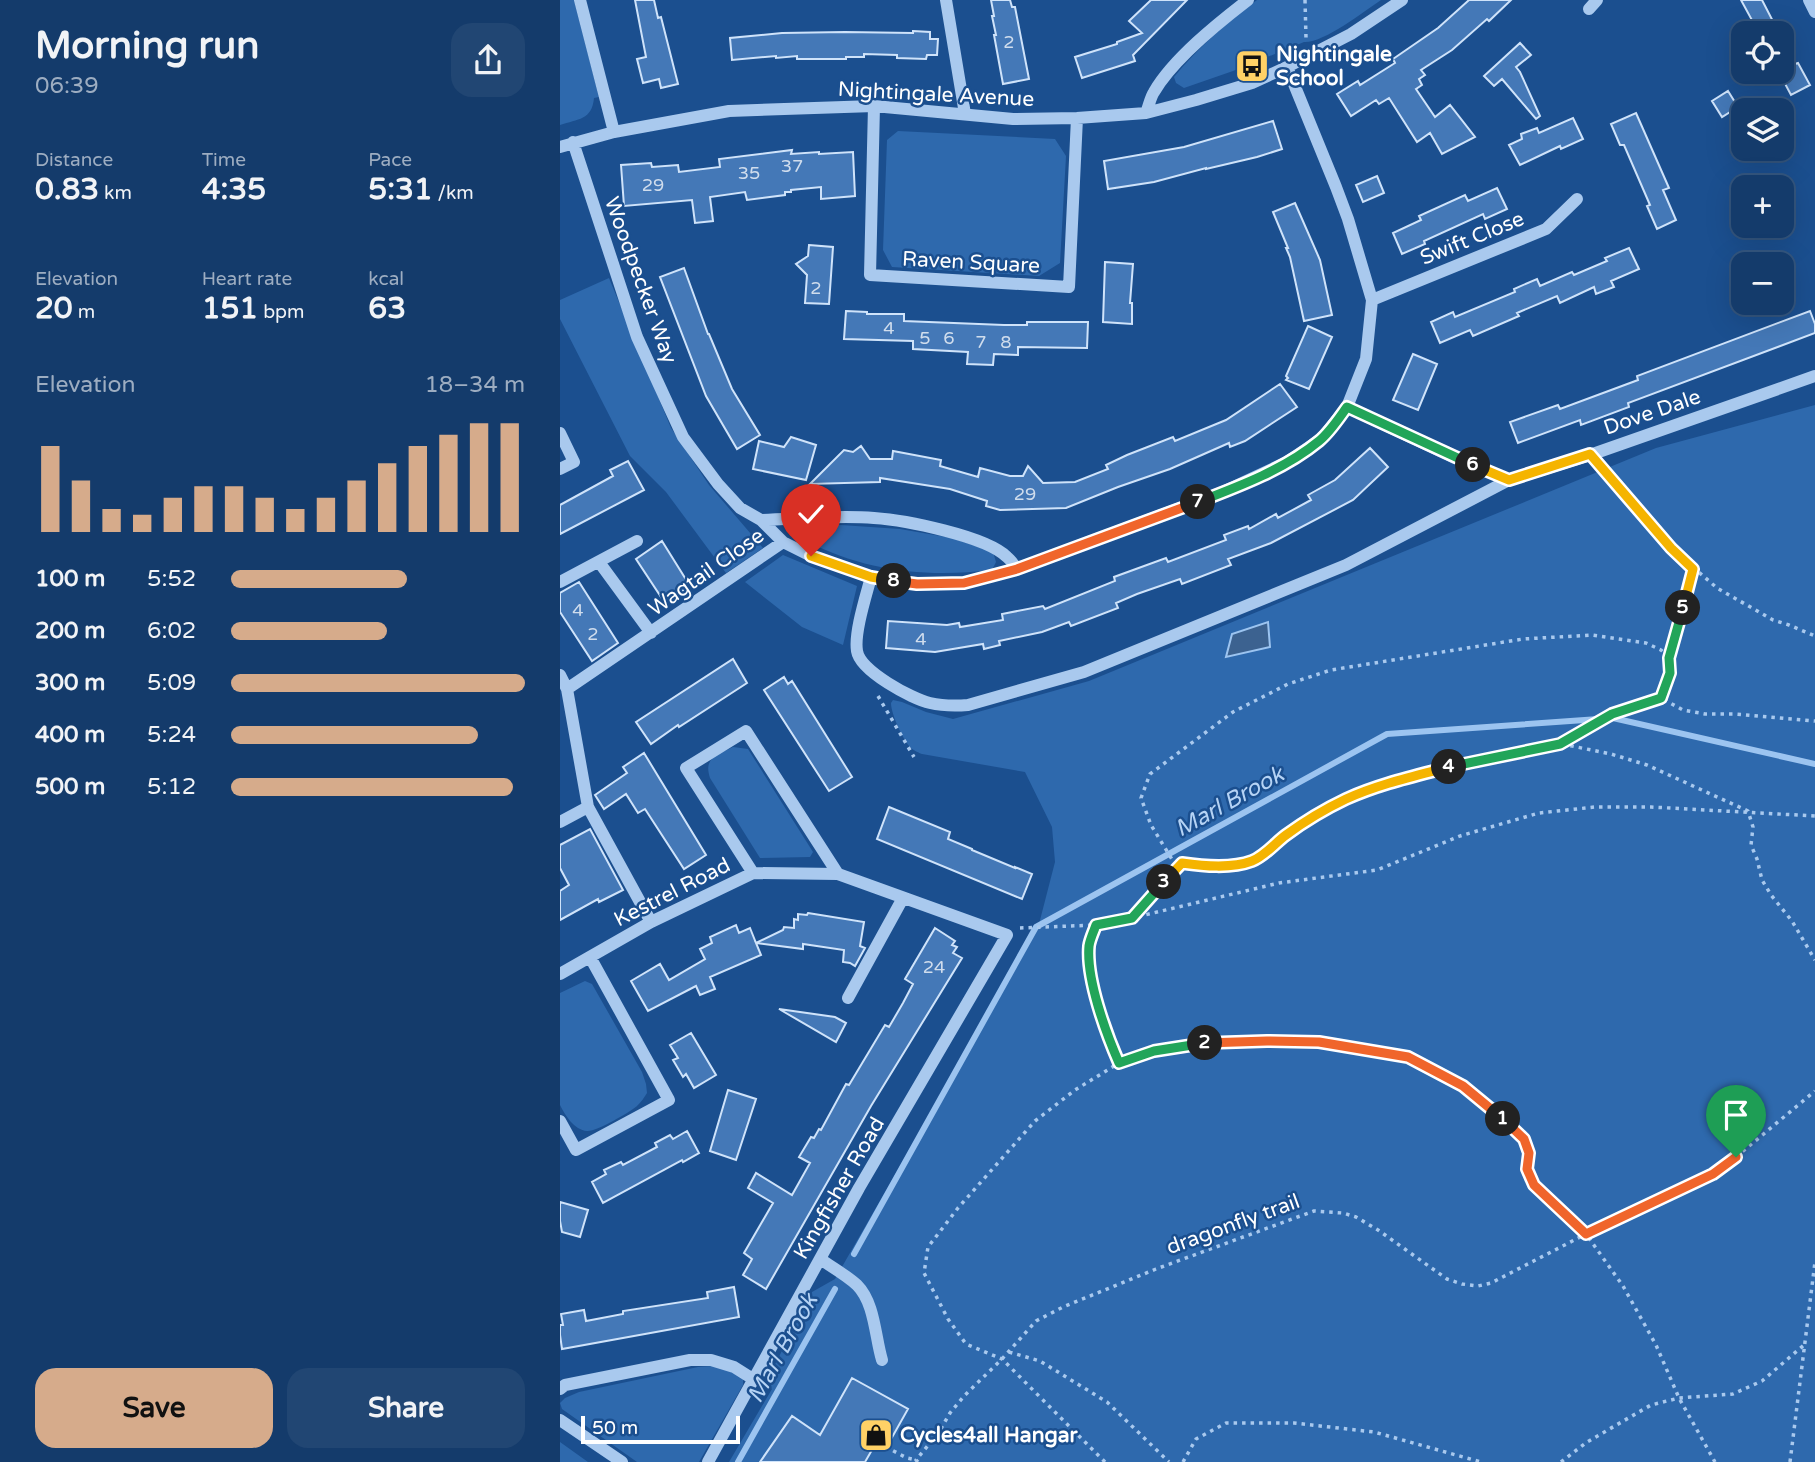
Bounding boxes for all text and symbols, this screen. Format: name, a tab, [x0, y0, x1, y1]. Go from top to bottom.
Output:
map controls	[1731, 21, 1794, 315]
button: locate	[1731, 21, 1794, 84]
text: Morning run	[35, 23, 259, 69]
button: share	[451, 23, 525, 97]
house number: 2	[1003, 31, 1015, 53]
place label: Nightingale School	[1276, 42, 1392, 91]
bus stop icon: Nightingale School	[1233, 47, 1271, 85]
text: 06:39	[35, 72, 99, 100]
street label: Nightingale Avenue	[837, 77, 1035, 112]
button: layers	[1731, 98, 1794, 161]
text: Distance	[35, 149, 113, 171]
text: Time	[202, 149, 246, 171]
text: Pace	[368, 149, 412, 171]
house number: 37	[781, 155, 803, 177]
house number: 35	[738, 162, 760, 184]
text: 0.83	[35, 171, 99, 208]
text: 4:35	[202, 171, 266, 208]
text: 5:31	[368, 171, 433, 208]
house number: 29	[642, 174, 664, 196]
button: +	[1731, 175, 1794, 238]
text: km	[99, 182, 132, 204]
text: /km	[433, 182, 474, 204]
street label: Woodpecker Way	[599, 194, 682, 367]
street label: Swift Close	[1417, 206, 1528, 271]
street label: Raven Square	[901, 246, 1041, 279]
button: −	[1731, 252, 1794, 315]
text: Elevation	[35, 268, 118, 290]
text: Heart rate	[202, 268, 292, 290]
text: kcal	[368, 268, 404, 290]
house number: 2	[810, 277, 822, 299]
text: 20	[35, 290, 73, 327]
text: 151	[202, 290, 258, 327]
text: 63	[368, 290, 406, 327]
text: m	[73, 301, 95, 323]
text: bpm	[258, 301, 305, 323]
house number: 4	[883, 317, 895, 339]
house number: 5	[919, 327, 931, 349]
house number: 6	[943, 327, 955, 349]
house number: 7	[975, 331, 987, 353]
house number: 8	[1000, 331, 1012, 353]
text: Elevation	[35, 371, 136, 399]
text: 18–34 m	[424, 371, 525, 399]
street label: Dove Dale	[1600, 384, 1704, 441]
pin: 6	[1455, 448, 1490, 482]
text: 6	[1467, 453, 1478, 475]
house number: 29	[1014, 483, 1036, 505]
pin	[781, 484, 841, 556]
pin: 7	[1180, 484, 1216, 520]
text: 7	[1192, 490, 1203, 512]
icon: check	[792, 495, 830, 533]
street label: Wagtail Close	[644, 523, 769, 622]
pin: 8	[876, 564, 912, 598]
text: 100 m	[35, 565, 105, 593]
text: 5:52	[147, 565, 196, 593]
text: 8	[888, 569, 899, 591]
pin: 5	[1666, 590, 1700, 626]
text: 5	[1677, 596, 1688, 618]
house number: 4	[572, 599, 584, 621]
text: 200 m	[35, 617, 105, 645]
text: 6:02	[147, 617, 196, 645]
house number: 2	[587, 623, 599, 645]
house number: 4	[915, 628, 927, 650]
text: 300 m	[35, 669, 105, 697]
text: 5:09	[147, 669, 196, 697]
text: 400 m	[35, 721, 105, 749]
text: 5:24	[147, 721, 196, 749]
pin: 4	[1432, 750, 1466, 784]
text: 4	[1443, 755, 1454, 777]
water label: Marl Brook	[1170, 760, 1290, 843]
text: 500 m	[35, 773, 105, 801]
text: 5:12	[147, 773, 196, 801]
street label: Kestrel Road	[610, 852, 735, 932]
pin: 3	[1146, 864, 1182, 900]
text: 3	[1158, 870, 1169, 892]
house number: 24	[923, 956, 945, 978]
pin: 2	[1188, 1026, 1222, 1060]
text: 2	[1199, 1031, 1210, 1053]
pin	[1706, 1085, 1766, 1157]
icon: arrive	[1717, 1096, 1755, 1134]
pin: 1	[1486, 1102, 1520, 1136]
text: 1	[1497, 1107, 1508, 1129]
street label: Kingfisher Road	[789, 1113, 890, 1264]
street label: dragonfly trail	[1163, 1189, 1303, 1260]
water label: Marl Brook	[741, 1288, 825, 1408]
button: Save	[35, 1368, 273, 1448]
button: Share	[287, 1368, 525, 1448]
scale bar	[581, 1413, 740, 1445]
shop icon: Cycles4all Hangar	[857, 1416, 895, 1454]
text: 50 m	[592, 1417, 638, 1439]
place label: Cycles4all Hangar	[900, 1423, 1078, 1448]

